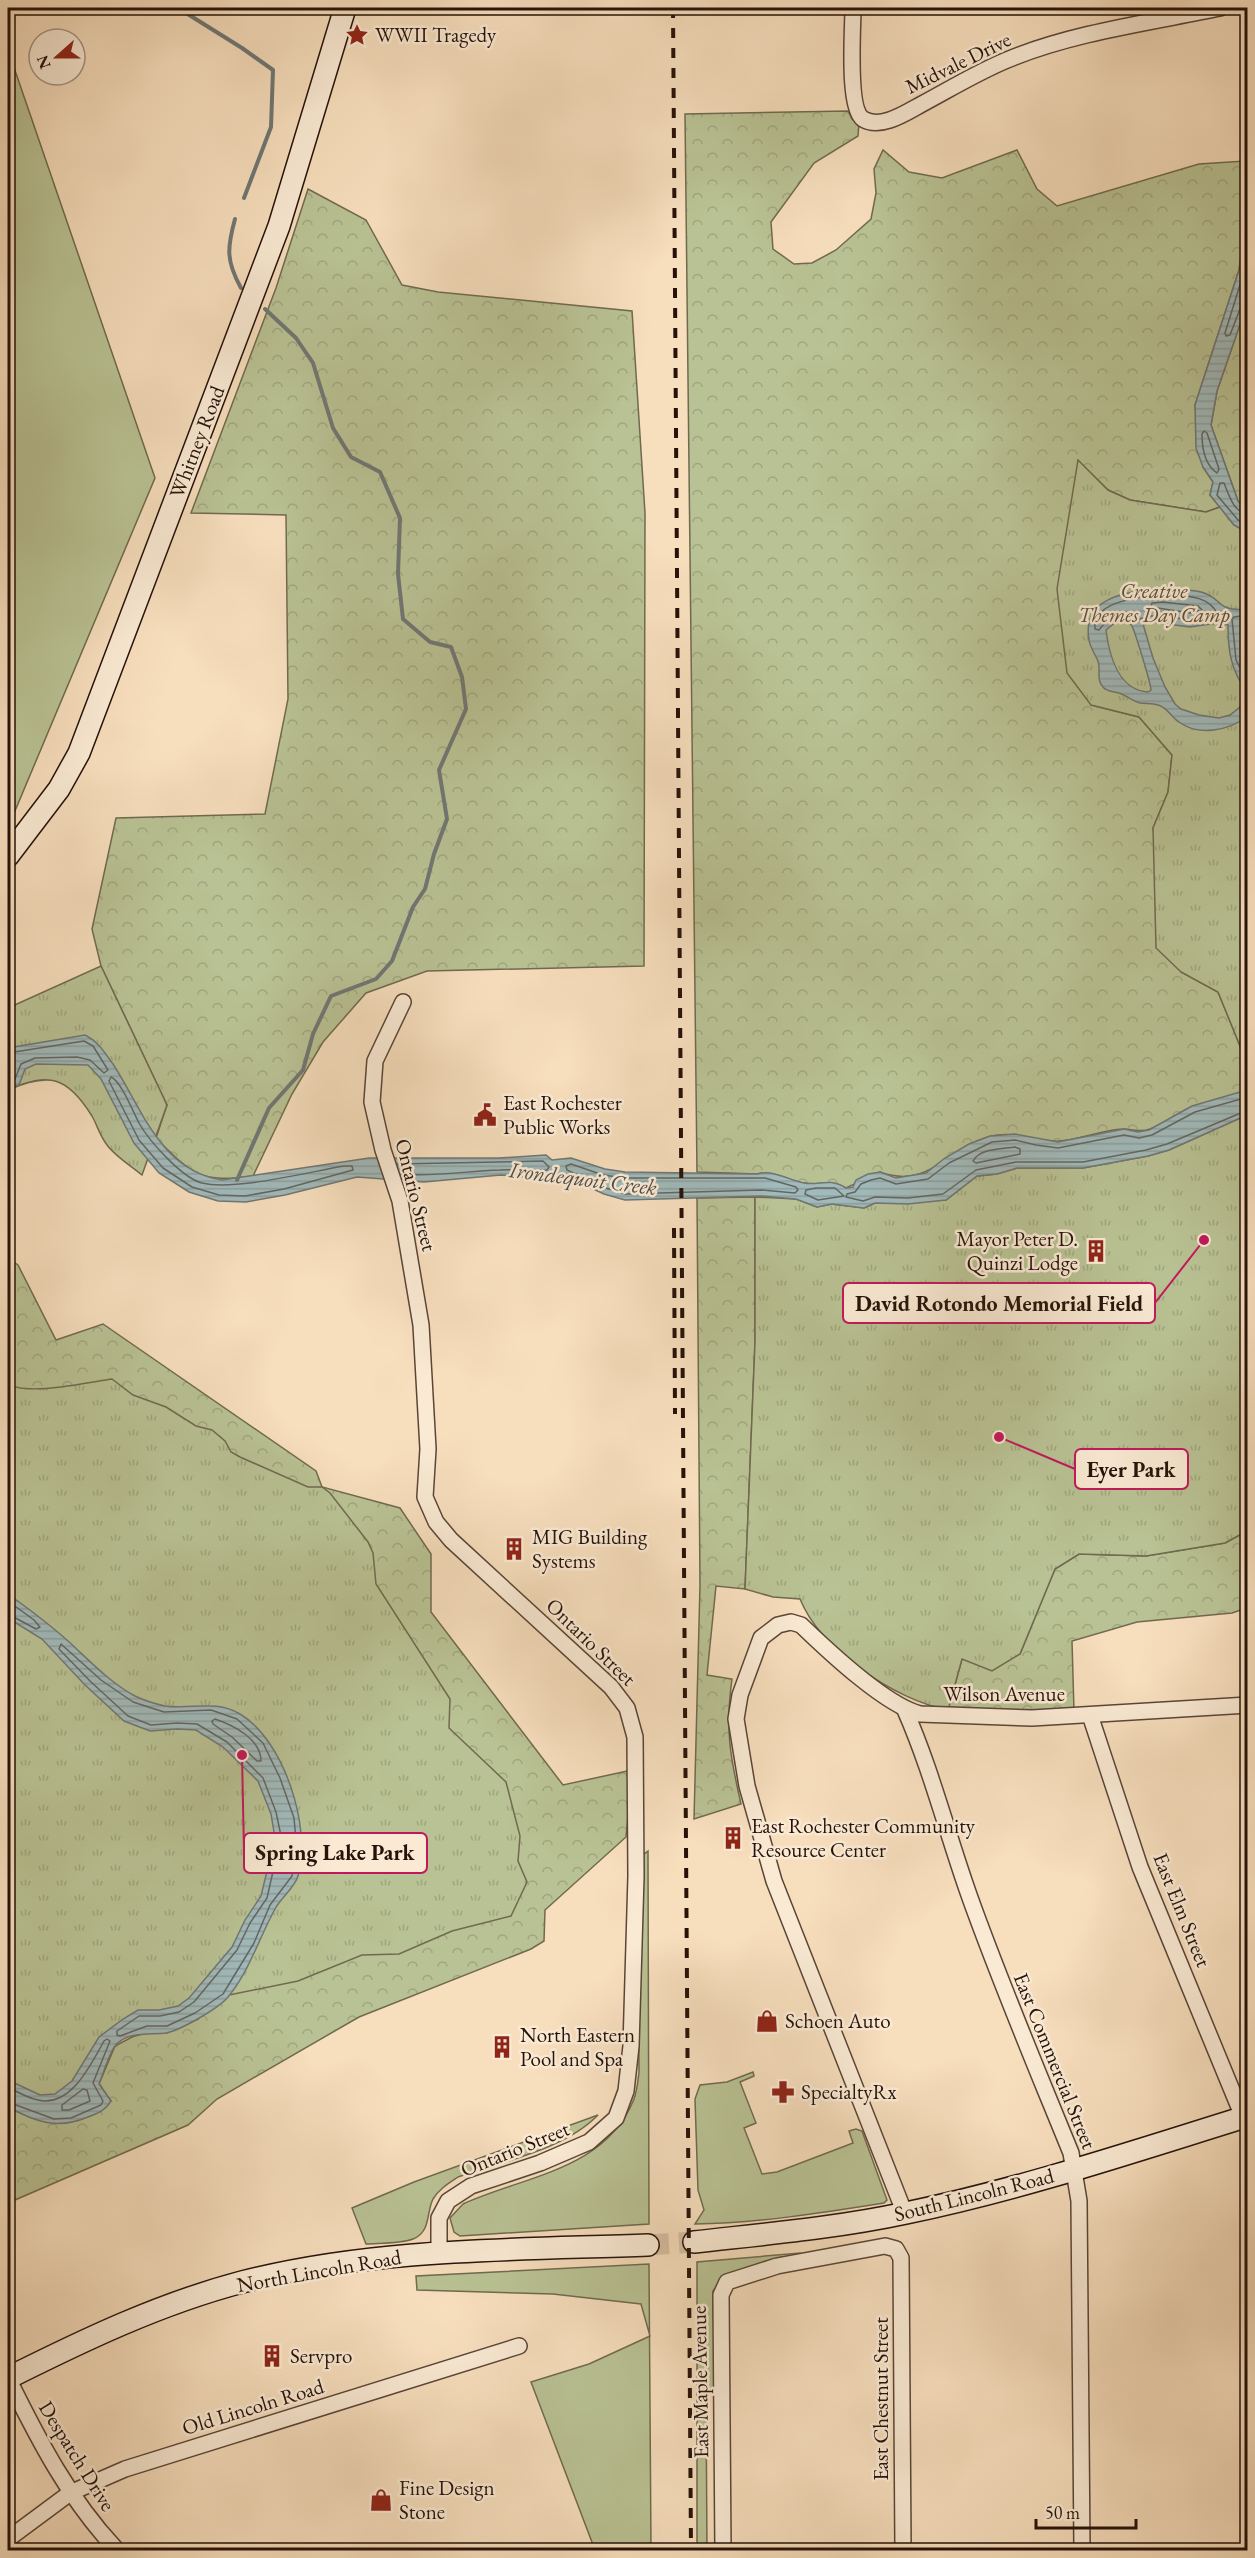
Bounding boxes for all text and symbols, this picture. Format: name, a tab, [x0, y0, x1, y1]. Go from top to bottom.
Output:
place label: WWII Tragedy	[375, 21, 497, 48]
place icon: WWII Tragedy	[344, 22, 370, 48]
street label: Midvale Drive	[901, 25, 1015, 100]
north arrow	[27, 27, 87, 87]
text: N	[31, 52, 56, 72]
street label: Whitney Road	[163, 381, 230, 502]
park label: Creative Themes Day Camp	[1078, 577, 1231, 628]
place label: East Rochester Public Works	[503, 1089, 622, 1140]
public building icon: East Rochester Public Works	[472, 1102, 498, 1128]
street label: Ontario Street	[389, 1136, 444, 1254]
water label: Irondequoit Creek	[506, 1155, 658, 1202]
place label: Mayor Peter D. Quinzi Lodge	[956, 1225, 1078, 1277]
building icon: Mayor Peter D. Quinzi Lodge	[1083, 1238, 1109, 1264]
callout: David Rotondo Memorial Field	[843, 1283, 1155, 1323]
text: David Rotondo Memorial Field	[855, 1289, 1143, 1318]
callout: Eyer Park	[1075, 1449, 1188, 1489]
text: Eyer Park	[1086, 1455, 1177, 1484]
place label: MIG Building Systems	[532, 1523, 648, 1574]
building icon: MIG Building Systems	[501, 1536, 527, 1562]
street label: Ontario Street	[541, 1592, 642, 1692]
street label: Wilson Avenue	[943, 1680, 1065, 1707]
place label: East Rochester Community Resource Center	[751, 1812, 976, 1863]
building icon: East Rochester Community Resource Center	[720, 1825, 746, 1851]
callout: Spring Lake Park	[244, 1833, 427, 1873]
text: Spring Lake Park	[255, 1838, 416, 1867]
street label: East Elm Street	[1147, 1849, 1218, 1971]
street label: East Commercial Street	[1008, 1969, 1103, 2153]
place label: Schoen Auto	[785, 2007, 891, 2034]
shop icon: Schoen Auto	[754, 2008, 780, 2034]
place label: North Eastern Pool and Spa	[520, 2021, 635, 2072]
building icon: North Eastern Pool and Spa	[489, 2034, 515, 2060]
place label: SpecialtyRx	[801, 2078, 897, 2105]
pharmacy icon: SpecialtyRx	[770, 2079, 796, 2105]
street label: Ontario Street	[456, 2114, 574, 2183]
street label: South Lincoln Road	[891, 2162, 1057, 2227]
street label: North Lincoln Road	[235, 2243, 404, 2298]
street label: East Maple Avenue	[685, 2306, 714, 2458]
street label: East Chestnut Street	[867, 2317, 894, 2481]
place label: Servpro	[290, 2342, 352, 2369]
building icon: Servpro	[259, 2343, 285, 2369]
street label: Old Lincoln Road	[179, 2372, 327, 2441]
street label: Despatch Drive	[33, 2396, 122, 2516]
place label: Fine Design Stone	[399, 2474, 495, 2525]
shop icon: Fine Design Stone	[368, 2487, 394, 2513]
scale bar	[1036, 2492, 1136, 2530]
text: 50 m	[1045, 2501, 1080, 2524]

